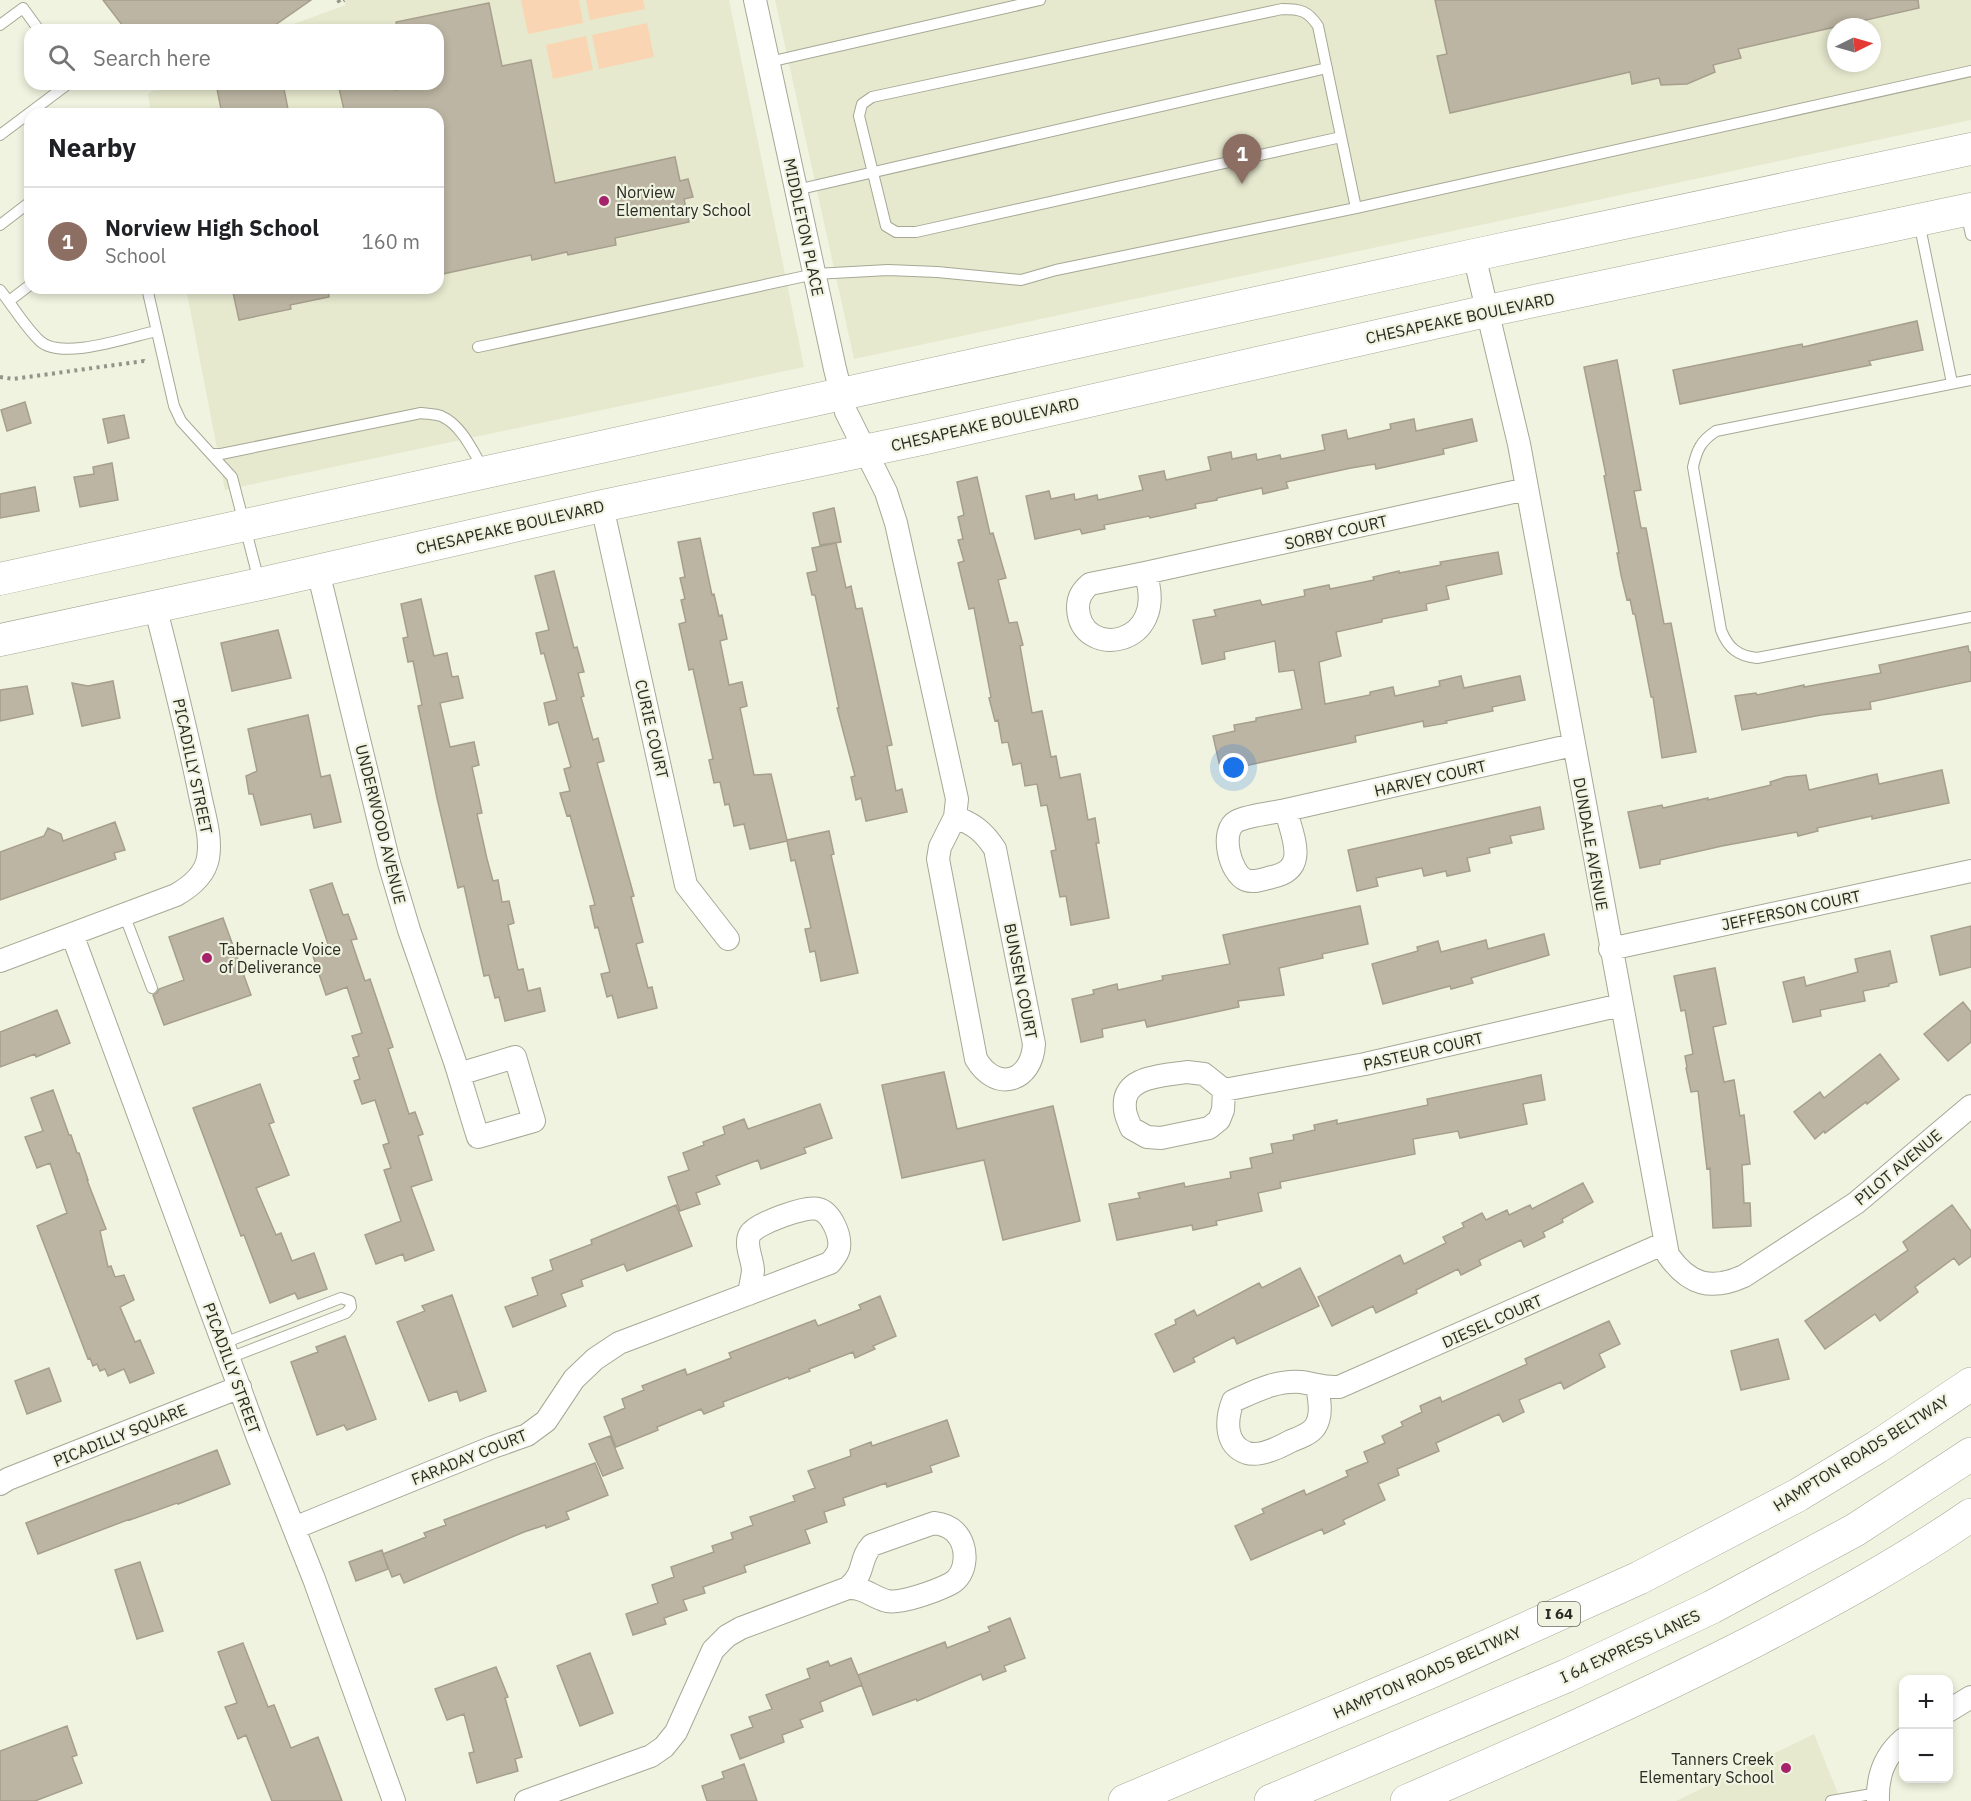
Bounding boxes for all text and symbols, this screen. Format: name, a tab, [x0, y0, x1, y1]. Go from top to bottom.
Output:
north arrow	[1827, 18, 1881, 72]
search box	[24, 24, 444, 90]
icon: search	[45, 41, 78, 74]
text: Search here	[93, 43, 211, 72]
text: Nearby	[48, 130, 136, 164]
pin: 1	[1222, 134, 1262, 184]
street label: MIDDLETON PLACE	[780, 156, 828, 298]
place label: Norview Elementary School	[616, 182, 751, 220]
marker: Norview Elementary School	[597, 194, 611, 208]
text: Norview High School	[105, 213, 319, 242]
text: 1	[62, 228, 74, 255]
text: 160 m	[362, 228, 420, 255]
text: School	[105, 242, 166, 269]
street label: CHESAPEAKE BOULEVARD	[1364, 288, 1556, 348]
street label: CHESAPEAKE BOULEVARD	[889, 393, 1081, 455]
street label: CHESAPEAKE BOULEVARD	[414, 496, 606, 558]
street label: SORBY COURT	[1283, 510, 1389, 554]
street label: CURIE COURT	[631, 677, 673, 781]
street label: PICADILLY STREET	[169, 697, 217, 835]
street label: UNDERWOOD AVENUE	[351, 742, 411, 906]
your location	[1219, 753, 1248, 782]
street label: HARVEY COURT	[1372, 755, 1488, 801]
street label: DUNDALE AVENUE	[1569, 776, 1613, 912]
street label: JEFFERSON COURT	[1720, 886, 1862, 934]
street label: BUNSEN COURT	[1000, 922, 1042, 1040]
place label: Tabernacle Voice of Deliverance	[219, 939, 341, 977]
marker: Tabernacle Voice of Deliverance	[200, 951, 214, 965]
street label: PASTEUR COURT	[1361, 1027, 1485, 1075]
street label: PILOT AVENUE	[1850, 1125, 1946, 1209]
street label: DIESEL COURT	[1439, 1290, 1545, 1352]
street label: PICADILLY STREET	[199, 1300, 265, 1436]
street label: HAMPTON ROADS BELTWAY	[1769, 1390, 1953, 1515]
street label: PICADILLY SQUARE	[50, 1399, 190, 1471]
street label: FARADAY COURT	[408, 1425, 530, 1489]
road number: I 64	[1538, 1602, 1580, 1626]
street label: I 64 EXPRESS LANES	[1557, 1605, 1703, 1687]
street label: HAMPTON ROADS BELTWAY	[1330, 1621, 1525, 1723]
map controls	[1899, 1675, 1953, 1783]
button: +	[1899, 1675, 1953, 1729]
button: −	[1899, 1729, 1953, 1783]
place label: Tanners Creek Elementary School	[1639, 1749, 1775, 1787]
marker: Tanners Creek Elementary School	[1779, 1761, 1793, 1775]

